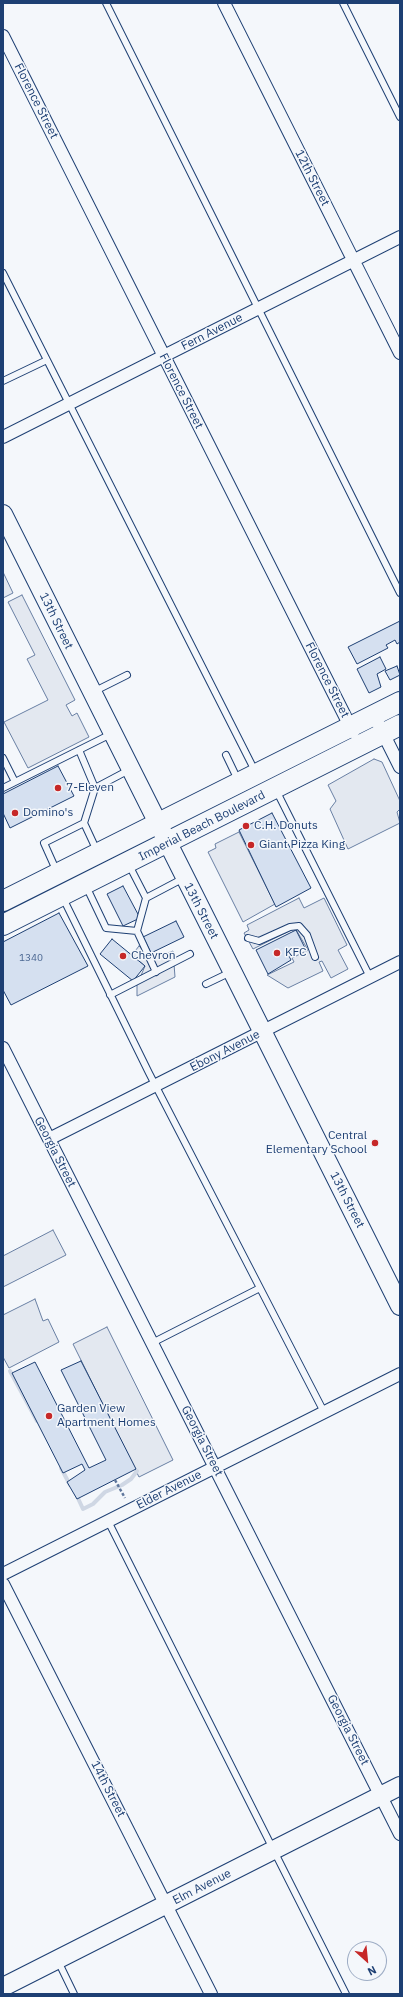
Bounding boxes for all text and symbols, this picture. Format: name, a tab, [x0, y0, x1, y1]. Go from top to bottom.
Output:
street label: Florence Street	[11, 61, 61, 141]
street label: 12th Street	[292, 147, 332, 209]
street label: Fern Avenue	[179, 310, 245, 354]
street label: Florence Street	[156, 351, 206, 431]
street label: 13th Street	[36, 590, 76, 652]
street label: Florence Street	[302, 640, 352, 720]
place label: 7-Eleven	[66, 781, 114, 795]
marker: 7-Eleven	[53, 783, 63, 793]
street label: Imperial Beach Boulevard	[136, 788, 268, 864]
place label: Domino's	[23, 806, 73, 820]
marker: Domino's	[10, 808, 20, 818]
place label: C.H. Donuts	[254, 819, 318, 833]
marker: C.H. Donuts	[241, 821, 251, 831]
place label: Giant Pizza King	[259, 838, 345, 852]
marker: Giant Pizza King	[246, 840, 256, 850]
street label: 13th Street	[181, 880, 221, 942]
place label: KFC	[285, 946, 307, 960]
marker: KFC	[272, 948, 282, 958]
place label: Chevron	[131, 949, 176, 963]
marker: Chevron	[118, 951, 128, 961]
house number: 1340	[19, 952, 43, 964]
street label: Ebony Avenue	[188, 1027, 262, 1075]
street label: Georgia Street	[31, 1114, 79, 1190]
place label: Central Elementary School	[266, 1129, 367, 1157]
marker: Central Elementary School	[370, 1138, 380, 1148]
street label: 13th Street	[327, 1169, 367, 1231]
place label: Garden View Apartment Homes	[57, 1402, 156, 1430]
street label: Georgia Street	[178, 1403, 226, 1479]
marker: Garden View Apartment Homes	[44, 1411, 54, 1421]
street label: Elder Avenue	[134, 1467, 204, 1513]
street label: Georgia Street	[324, 1692, 372, 1768]
street label: 14th Street	[88, 1758, 128, 1820]
street label: Elm Avenue	[170, 1866, 234, 1908]
north arrow	[347, 1941, 387, 1981]
text: N	[365, 1963, 379, 1979]

